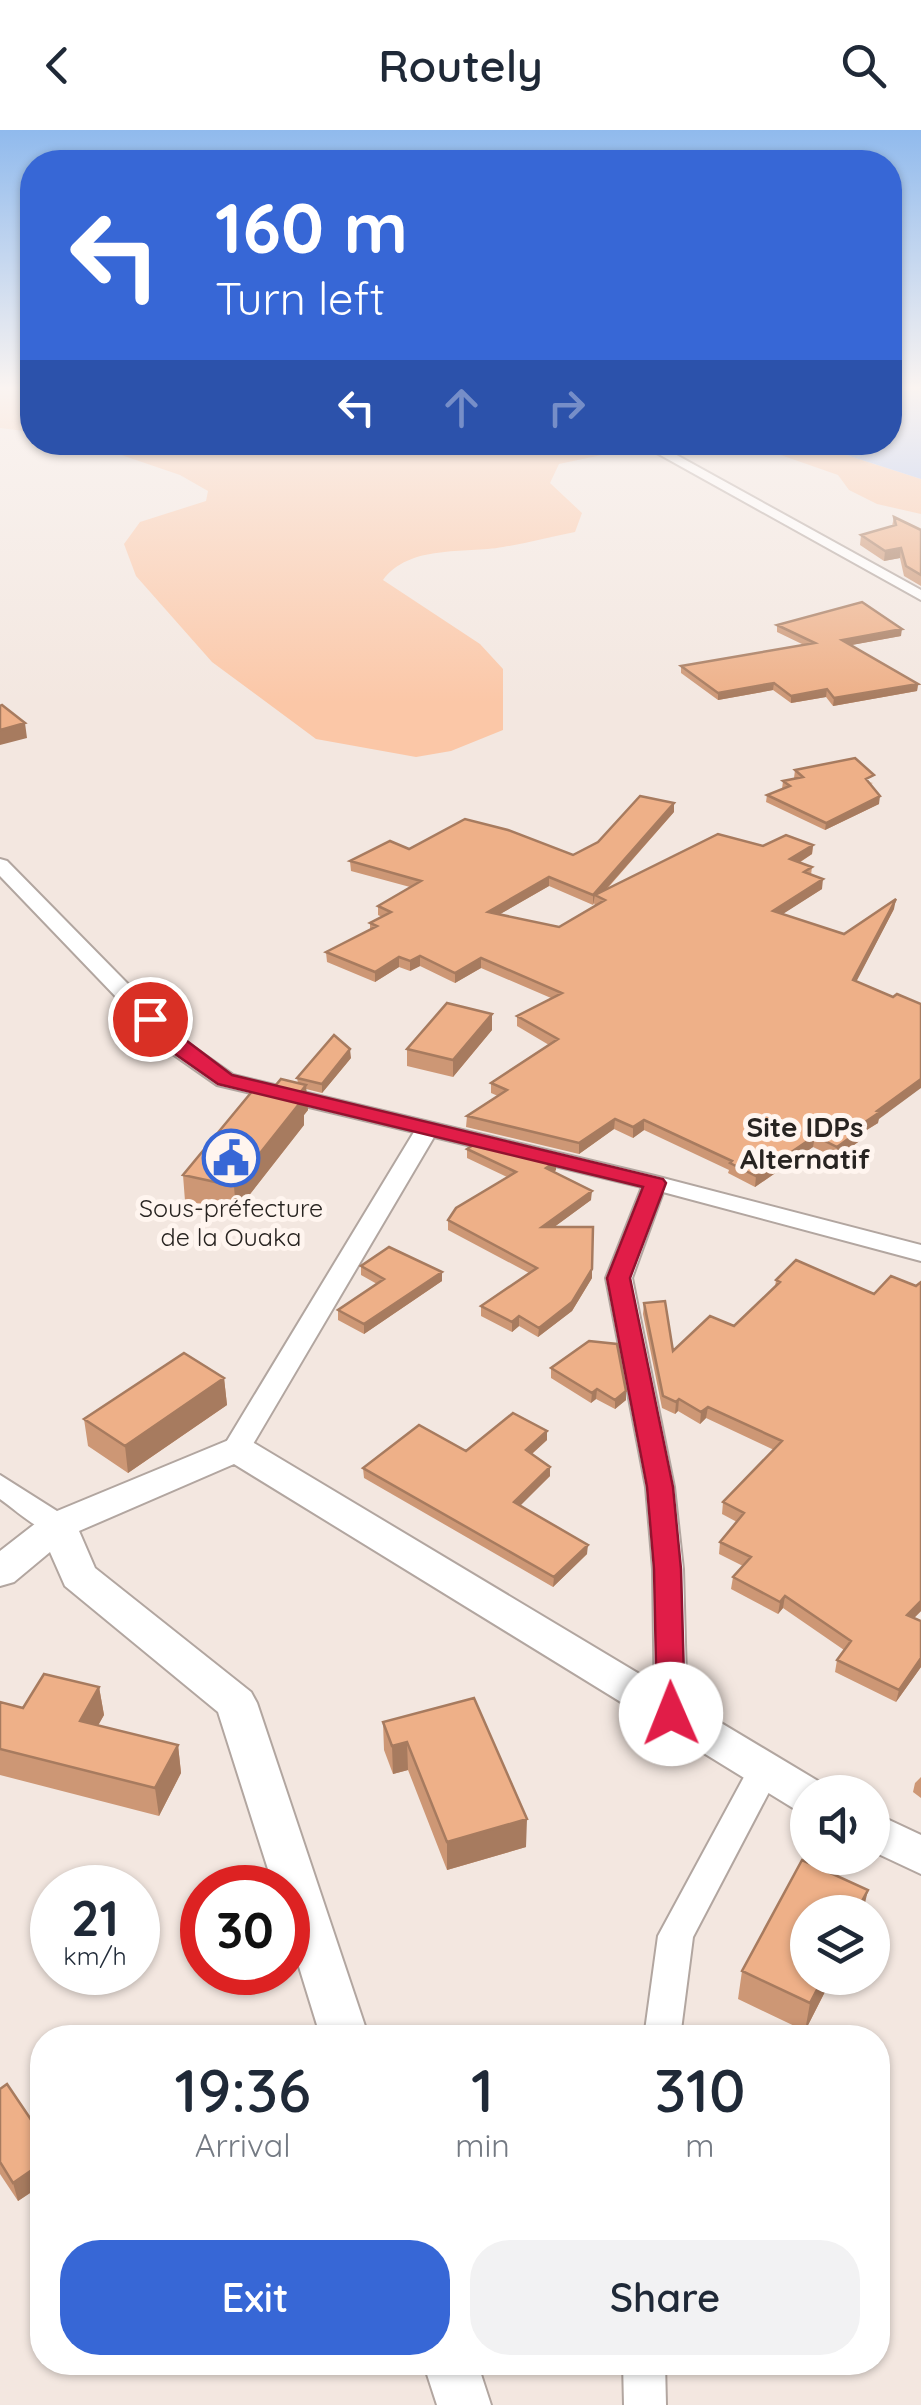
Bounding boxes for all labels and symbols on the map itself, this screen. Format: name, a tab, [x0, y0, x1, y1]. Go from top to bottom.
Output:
pin	[108, 977, 193, 1062]
district label: Site IDPs Alternatif	[740, 1109, 871, 1176]
public building icon: Sous-préfecture de la Ouaka	[201, 1128, 261, 1188]
place label: Sous-préfecture de la Ouaka	[139, 1192, 323, 1252]
position arrow	[619, 1662, 723, 1766]
speed limit sign: 30	[180, 1865, 310, 1995]

